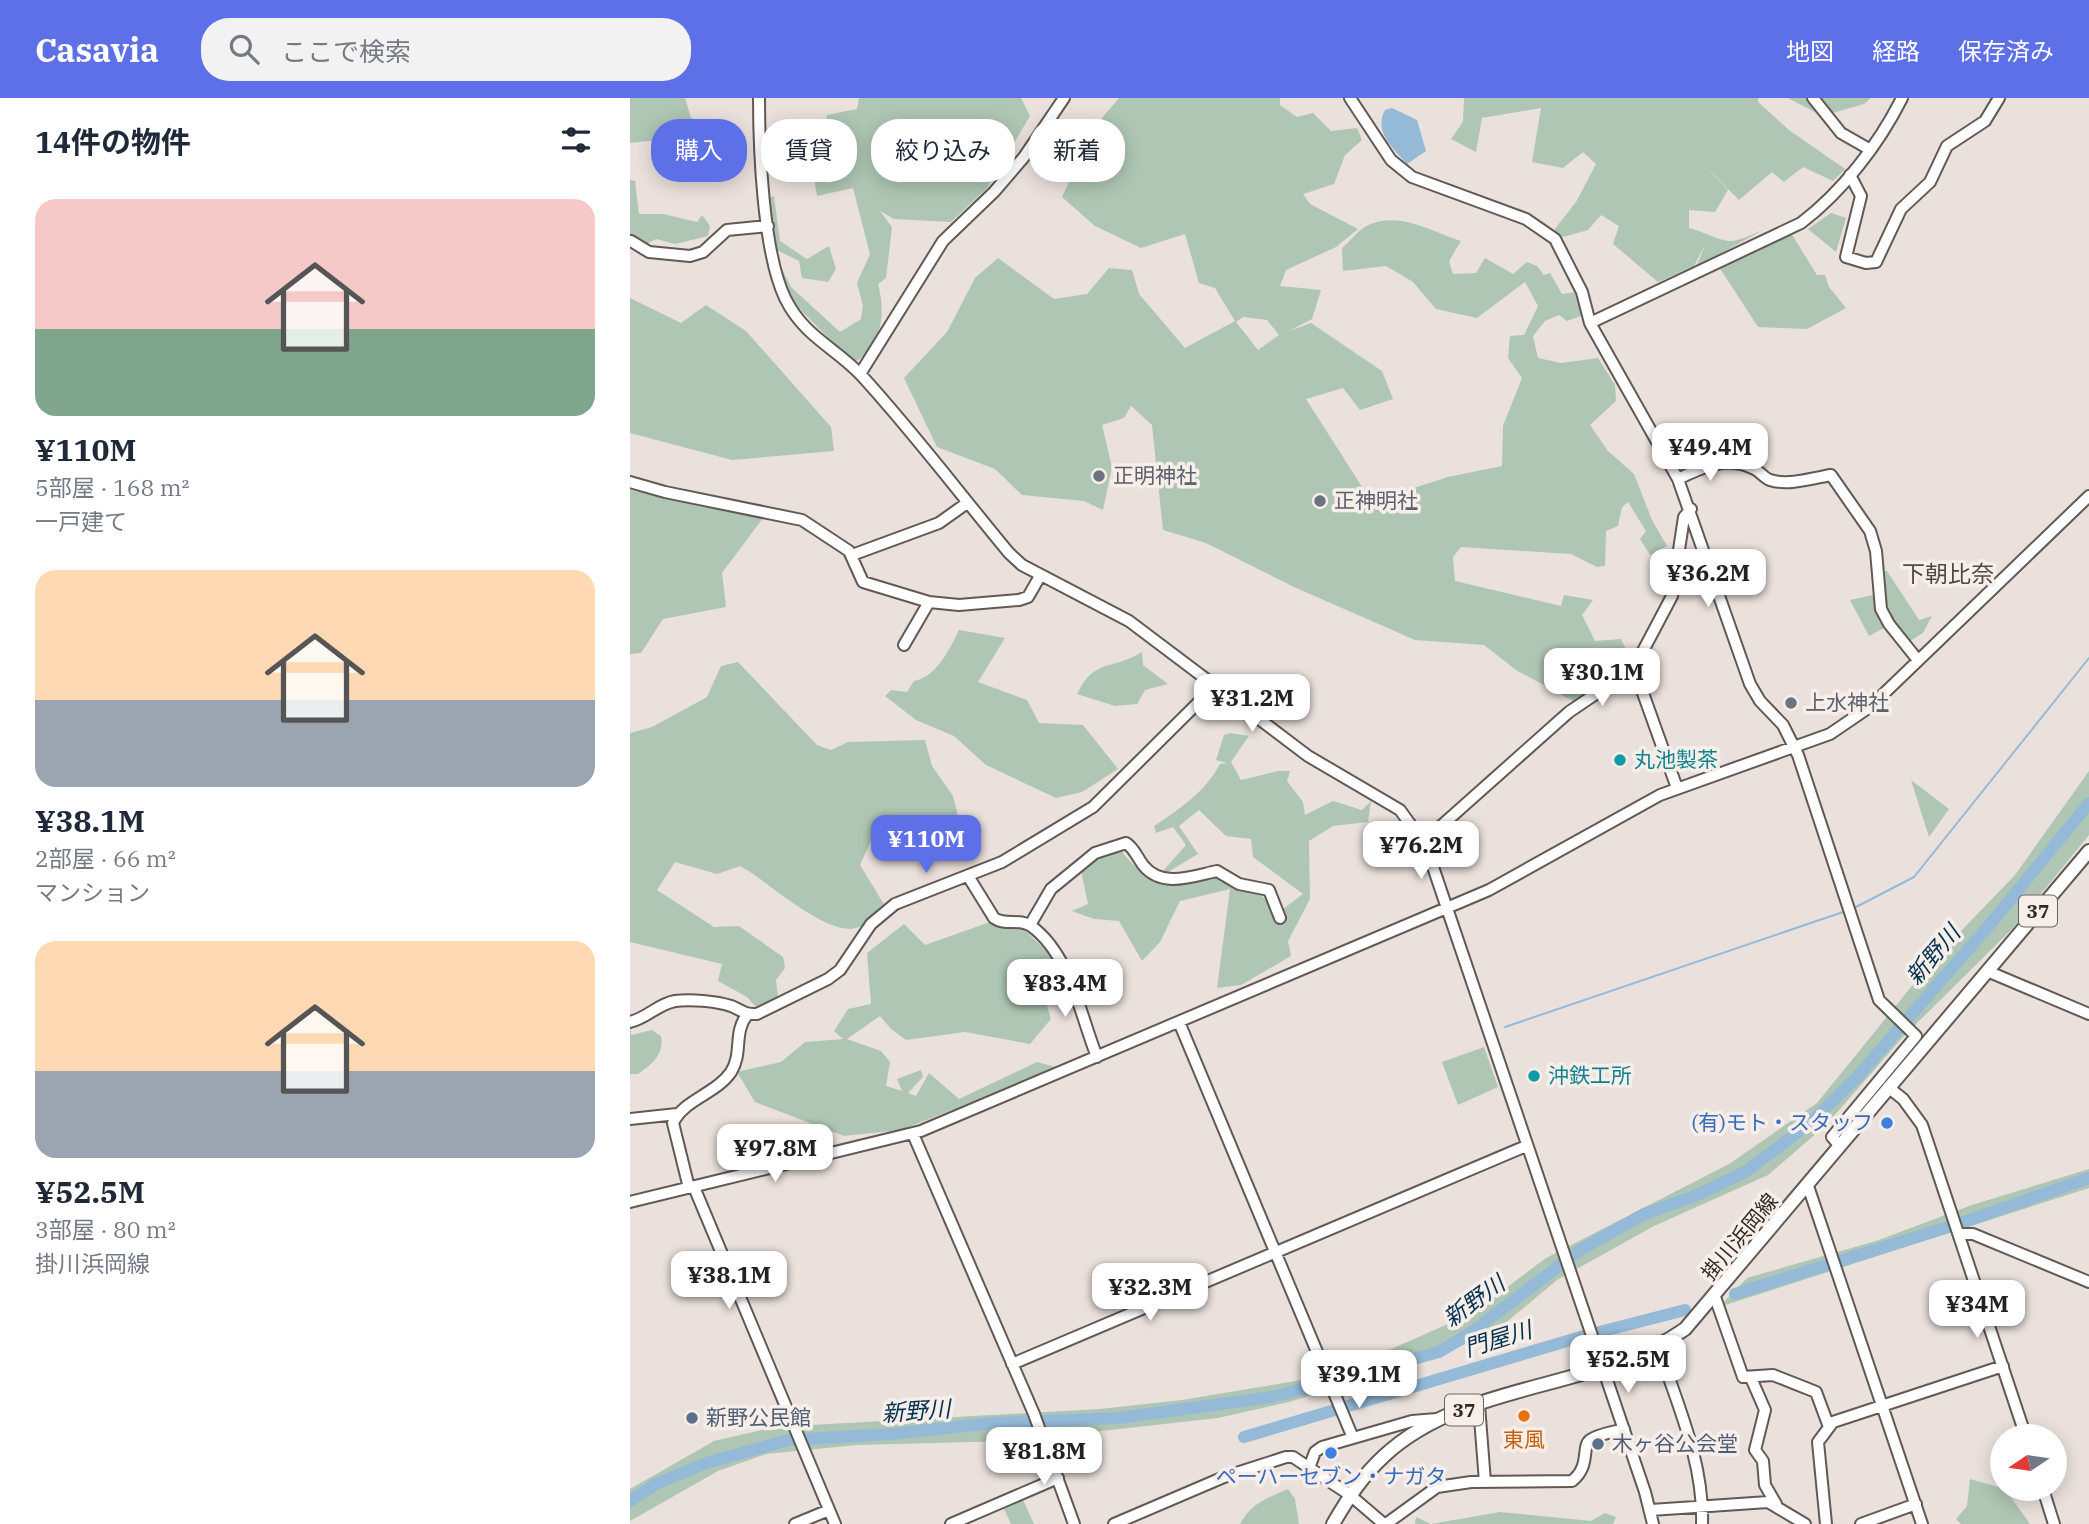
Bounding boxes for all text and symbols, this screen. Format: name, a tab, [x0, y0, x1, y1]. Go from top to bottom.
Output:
search box	[201, 18, 691, 81]
text: Casavia	[35, 28, 159, 71]
icon: search	[225, 30, 263, 68]
text: ここで検索	[281, 34, 411, 68]
text: 地図	[1786, 35, 1834, 67]
text: 経路	[1872, 35, 1920, 67]
text: 保存済み	[1958, 35, 2054, 67]
chip: 購入	[651, 119, 747, 182]
chip: 賃貸	[761, 119, 857, 182]
chip: 絞り込み	[871, 119, 1015, 182]
chip: 新着	[1029, 119, 1125, 182]
icon: filters	[557, 121, 595, 159]
text: 14件の物件	[35, 122, 191, 161]
icon: home	[252, 244, 378, 370]
pin: ¥49.4M	[1653, 424, 1767, 483]
text: ¥110M	[35, 430, 136, 469]
text: ¥49.4M	[1668, 431, 1752, 461]
place label: 正明神社	[1113, 461, 1197, 489]
marker: 正明神社	[1091, 468, 1107, 484]
text: 5部屋 · 168 m²	[35, 472, 190, 502]
place label: 正神明社	[1334, 486, 1418, 514]
marker: 正神明社	[1312, 493, 1328, 509]
text: 一戸建て	[35, 506, 127, 536]
pin: ¥36.2M	[1651, 550, 1765, 609]
text: ¥36.2M	[1666, 557, 1750, 587]
district label: 下朝比奈	[1902, 558, 1994, 588]
icon: home	[252, 615, 378, 741]
pin: ¥30.1M	[1545, 648, 1659, 708]
text: ¥30.1M	[1560, 656, 1644, 686]
pin: ¥31.2M	[1195, 674, 1309, 734]
text: ¥31.2M	[1210, 682, 1294, 712]
place label: 上水神社	[1805, 688, 1889, 716]
marker: 上水神社	[1783, 695, 1799, 711]
place label: 丸池製茶	[1634, 745, 1718, 773]
marker: 丸池製茶	[1612, 752, 1628, 768]
text: ¥38.1M	[35, 801, 145, 840]
pin: ¥110M	[877, 816, 975, 875]
pin: ¥76.2M	[1364, 822, 1478, 881]
text: ¥110M	[887, 823, 965, 853]
text: ¥76.2M	[1379, 829, 1463, 859]
text: 2部屋 · 66 m²	[35, 843, 176, 873]
text: マンション	[35, 877, 150, 907]
road number: 37	[2019, 896, 2057, 926]
water label: 新野川	[1899, 916, 1968, 990]
pin: ¥83.4M	[1008, 960, 1122, 1019]
text: ¥83.4M	[1023, 967, 1107, 997]
icon: home	[252, 986, 378, 1112]
place label: 沖鉄工所	[1548, 1061, 1632, 1089]
marker: 沖鉄工所	[1526, 1068, 1542, 1084]
place label: (有)モト・スタッフ	[1691, 1108, 1873, 1136]
marker: (有)モト・スタッフ	[1879, 1115, 1895, 1131]
pin: ¥97.8M	[718, 1124, 832, 1184]
text: ¥97.8M	[733, 1132, 817, 1162]
text: ¥52.5M	[35, 1172, 145, 1211]
street label: 掛川浜岡線	[1695, 1187, 1784, 1286]
text: 3部屋 · 80 m²	[35, 1214, 176, 1244]
text: 掛川浜岡線	[35, 1248, 150, 1278]
pin: ¥38.1M	[672, 1252, 786, 1311]
text: ¥38.1M	[687, 1259, 771, 1289]
pin: ¥32.3M	[1093, 1264, 1207, 1323]
water label: 新野川	[1437, 1266, 1513, 1333]
text: ¥32.3M	[1108, 1271, 1192, 1301]
pin: ¥34M	[1936, 1280, 2018, 1340]
text: ¥34M	[1945, 1288, 2009, 1318]
water label: 門屋川	[1460, 1313, 1538, 1362]
pin: ¥52.5M	[1571, 1336, 1685, 1395]
text: ¥52.5M	[1586, 1343, 1670, 1373]
pin: ¥39.1M	[1302, 1350, 1416, 1410]
text: ¥39.1M	[1317, 1358, 1401, 1388]
water label: 新野川	[880, 1392, 954, 1427]
road number: 37	[1445, 1394, 1483, 1426]
place label: 新野公民館	[706, 1403, 811, 1431]
marker: 東風	[1516, 1408, 1532, 1424]
marker: 新野公民館	[684, 1410, 700, 1426]
north arrow	[1990, 1424, 2067, 1502]
map controls	[1990, 1424, 2067, 1501]
place label: 東風	[1503, 1425, 1545, 1453]
pin: ¥81.8M	[987, 1428, 1101, 1487]
place label: 木ヶ谷公会堂	[1612, 1429, 1738, 1457]
text: ¥81.8M	[1002, 1435, 1086, 1465]
marker: 木ヶ谷公会堂	[1590, 1436, 1606, 1452]
marker: ペーハーセブン・ナガタ	[1323, 1445, 1339, 1461]
place label: ペーハーセブン・ナガタ	[1216, 1462, 1446, 1490]

